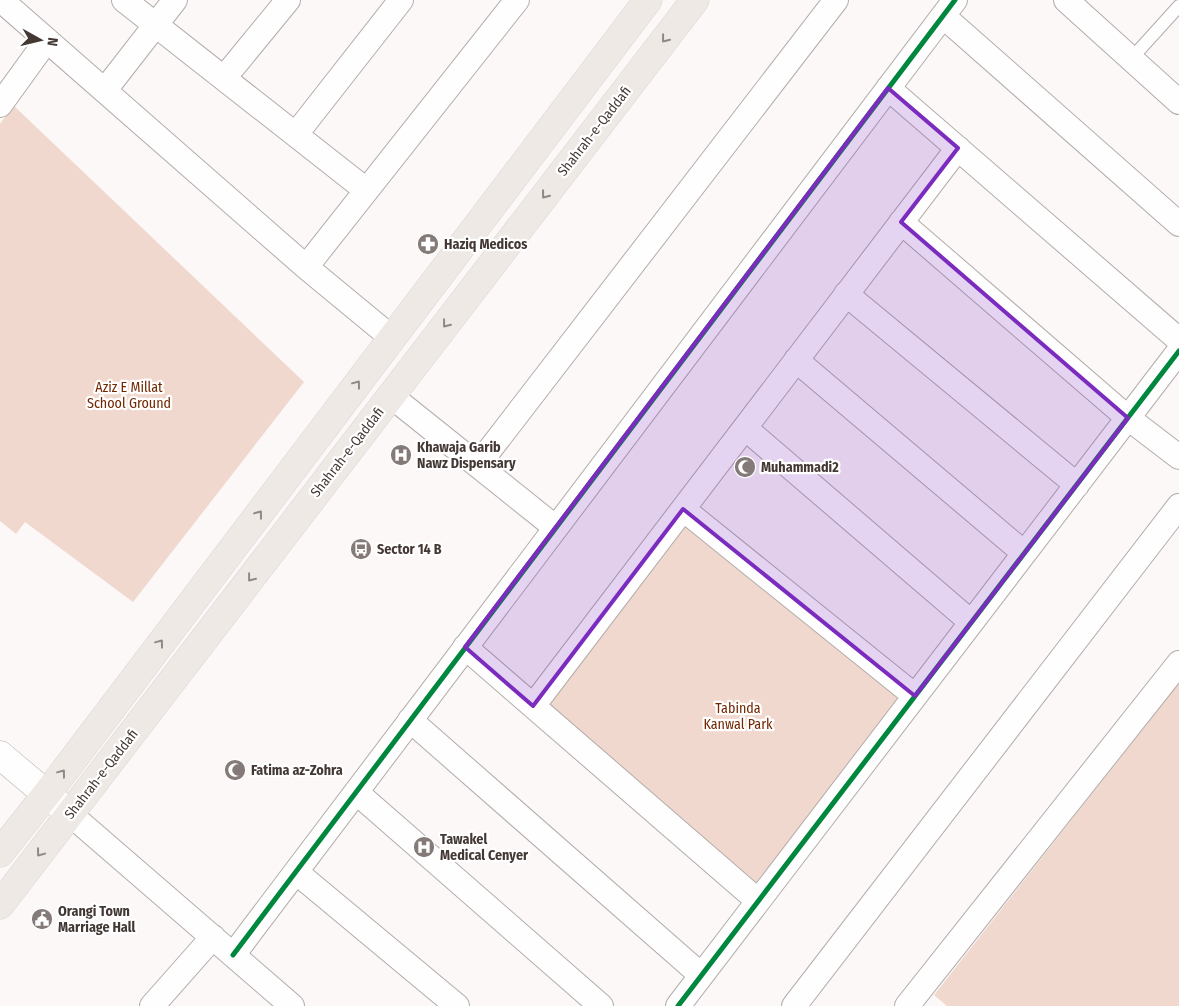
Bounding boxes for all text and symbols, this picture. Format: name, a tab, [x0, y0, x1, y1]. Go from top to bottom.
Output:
north arrow	[15, 15, 65, 65]
one-way arrow	[663, 33, 671, 42]
text: N	[43, 36, 61, 47]
street label: Shahrah-e-Qaddafi	[554, 83, 635, 180]
one-way arrow	[542, 189, 551, 199]
pharmacy icon: Haziq Medicos	[416, 232, 440, 256]
place label: Haziq Medicos	[444, 236, 527, 253]
one-way arrow	[443, 318, 452, 328]
park label: Aziz E Millat School Ground	[87, 379, 171, 412]
one-way arrow	[351, 380, 360, 390]
street label: Shahrah-e-Qaddafi	[307, 404, 388, 501]
place label: Khawaja Garib Nawz Dispensary	[417, 439, 516, 472]
hospital icon: Khawaja Garib Nawz Dispensary	[389, 443, 413, 467]
mosque icon: Muhammadi2	[733, 455, 757, 479]
place label: Muhammadi2	[761, 459, 839, 476]
one-way arrow	[253, 511, 261, 520]
bus stop icon: Sector 14 B	[349, 537, 373, 561]
place label: Sector 14 B	[377, 541, 442, 558]
one-way arrow	[248, 572, 257, 582]
one-way arrow	[155, 640, 163, 649]
park label: Tabinda Kanwal Park	[703, 700, 773, 733]
street label: Shahrah-e-Qaddafi	[61, 726, 142, 823]
mosque icon: Fatima az-Zohra	[223, 758, 247, 782]
place label: Fatima az-Zohra	[251, 762, 343, 779]
one-way arrow	[57, 770, 65, 779]
place label: Tawakel Medical Cenyer	[440, 831, 529, 864]
hospital icon: Tawakel Medical Cenyer	[412, 835, 436, 859]
one-way arrow	[37, 847, 46, 857]
place label: Orangi Town Marriage Hall	[58, 903, 135, 936]
public building icon: Orangi Town Marriage Hall	[30, 907, 54, 931]

